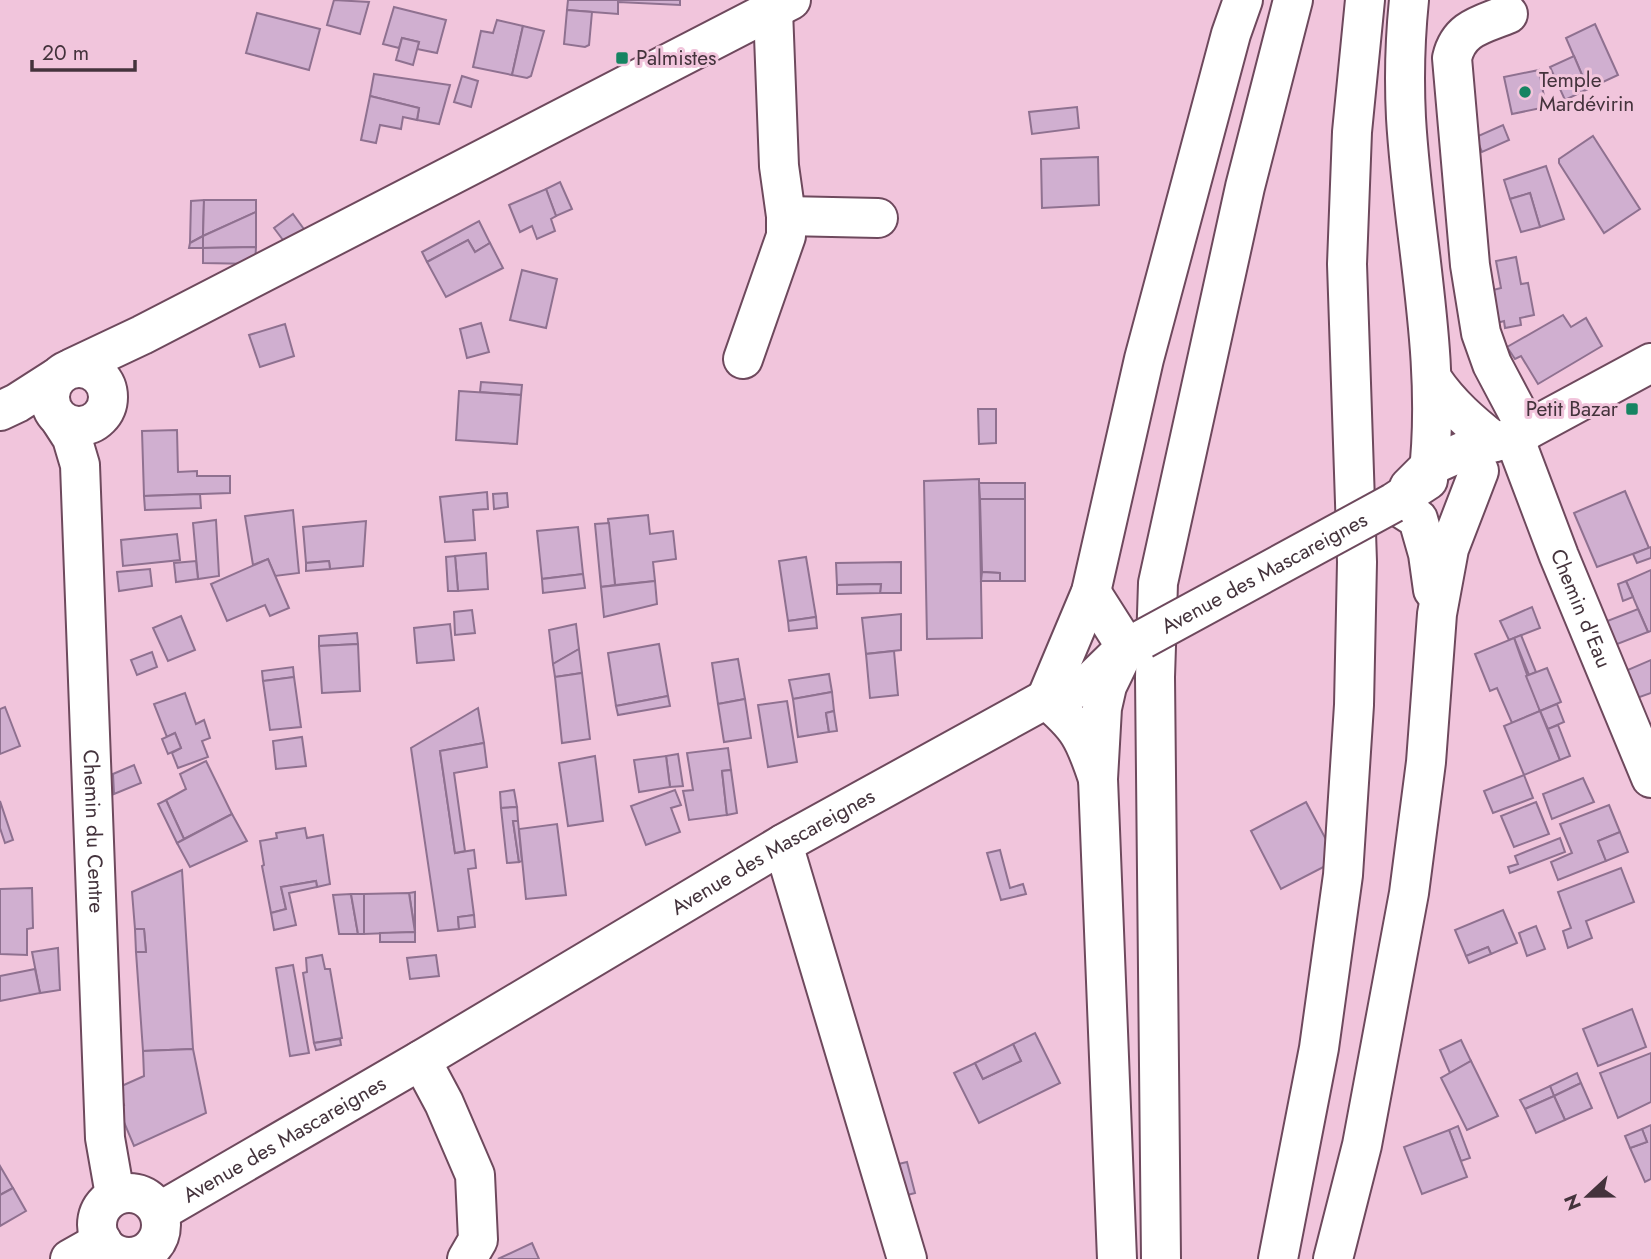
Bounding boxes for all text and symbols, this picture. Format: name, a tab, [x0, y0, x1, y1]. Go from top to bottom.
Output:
scale bar	[32, 28, 135, 72]
text: 20 m	[42, 38, 89, 68]
place label: Palmistes	[636, 43, 716, 73]
marker: Palmistes	[614, 50, 630, 66]
place label: Temple Mardévirin	[1539, 65, 1634, 119]
marker: Temple Mardévirin	[1517, 84, 1533, 100]
place label: Petit Bazar	[1526, 394, 1619, 424]
marker: Petit Bazar	[1624, 401, 1640, 417]
street label: Avenue des Mascareignes	[1156, 505, 1373, 641]
street label: Chemin d'Eau	[1543, 544, 1619, 672]
street label: Chemin du Centre	[76, 749, 112, 914]
street label: Avenue des Mascareignes	[666, 781, 880, 922]
street label: Avenue des Mascareignes	[177, 1068, 392, 1210]
north arrow	[1553, 1161, 1623, 1231]
text: N	[1557, 1190, 1588, 1214]

